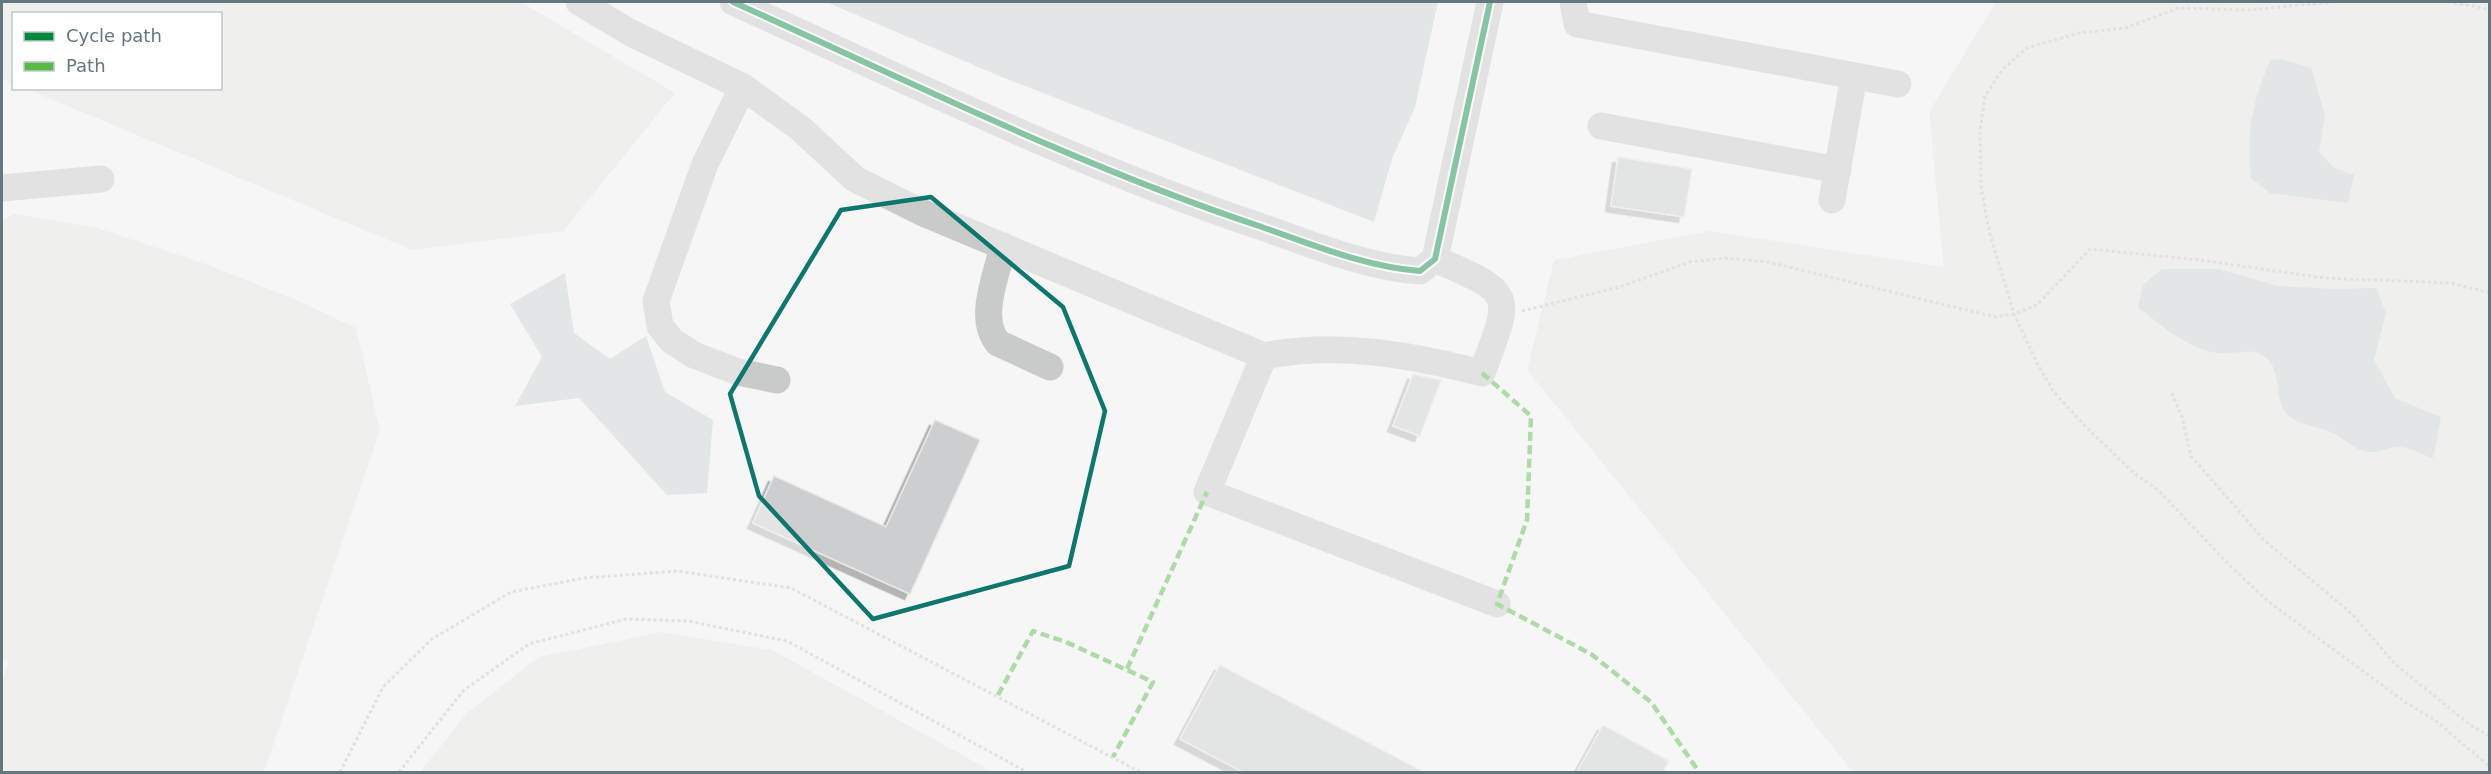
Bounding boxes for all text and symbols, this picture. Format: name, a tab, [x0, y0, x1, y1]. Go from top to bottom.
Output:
legend	[12, 12, 222, 90]
text: Cycle path	[66, 25, 162, 46]
text: Path	[66, 55, 106, 76]

